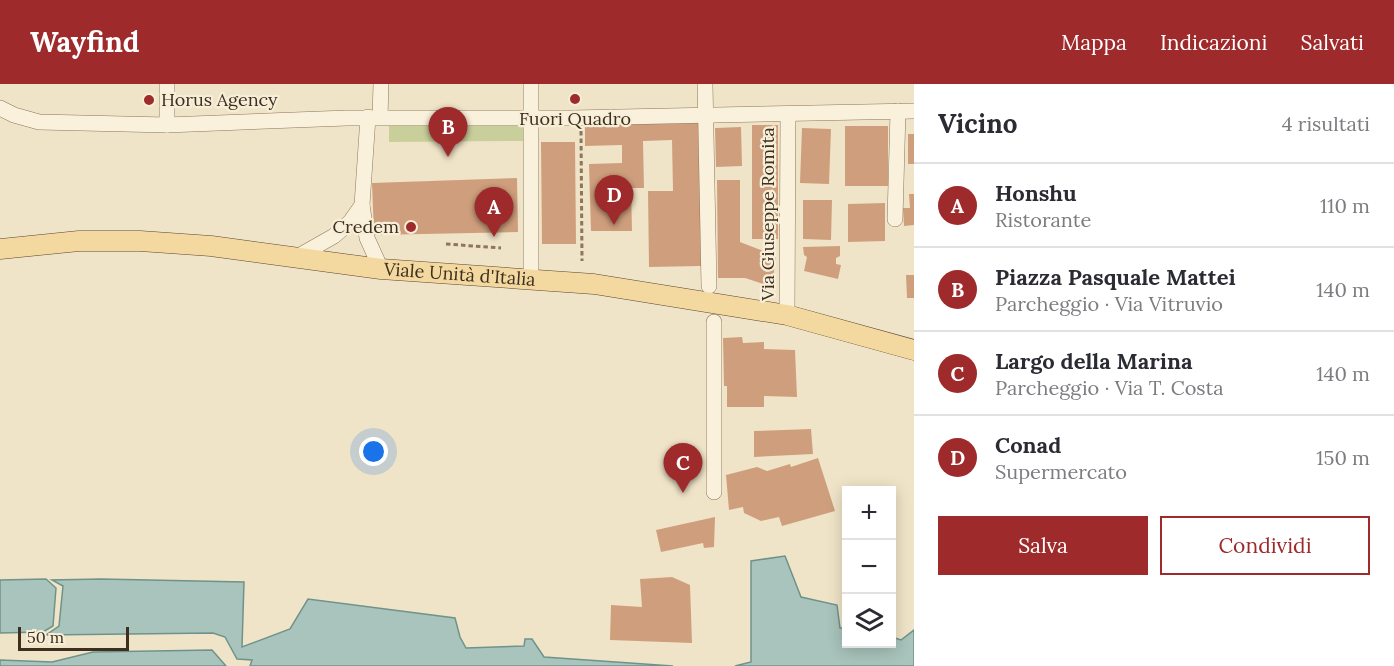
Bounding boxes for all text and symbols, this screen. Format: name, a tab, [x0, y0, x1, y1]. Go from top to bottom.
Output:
text: Wayfind	[30, 24, 139, 60]
text: Mappa	[1061, 29, 1127, 56]
text: Indicazioni	[1160, 29, 1268, 56]
text: Salvati	[1301, 29, 1364, 56]
place label: Horus Agency	[161, 88, 278, 111]
marker: Fuori Quadro	[568, 92, 582, 106]
marker: Horus Agency	[142, 93, 156, 107]
pin: B	[428, 107, 468, 157]
place label: Fuori Quadro	[519, 107, 631, 130]
text: Vicino	[938, 107, 1018, 140]
text: 4 risultati	[1282, 111, 1370, 136]
street label: Via Giuseppe Romita	[756, 127, 779, 302]
pin: D	[594, 176, 634, 225]
text: Honshu	[995, 179, 1077, 207]
pin: A	[474, 188, 514, 237]
text: A	[951, 193, 964, 218]
text: 110 m	[1320, 193, 1370, 218]
text: Ristorante	[995, 207, 1091, 232]
place label: Credem	[332, 215, 399, 238]
marker: Credem	[404, 220, 418, 234]
street label: Viale Unità d'Italia	[382, 257, 536, 291]
text: Piazza Pasquale Mattei	[995, 263, 1236, 291]
text: B	[951, 277, 964, 302]
text: 140 m	[1316, 277, 1370, 302]
text: Parcheggio · Via Vitruvio	[995, 291, 1223, 316]
text: Largo della Marina	[995, 347, 1193, 375]
text: C	[951, 361, 964, 386]
text: 140 m	[1316, 361, 1370, 386]
text: Parcheggio · Via T. Costa	[995, 375, 1224, 400]
text: Conad	[995, 431, 1061, 459]
your location	[359, 437, 388, 466]
pin: C	[664, 444, 702, 493]
text: D	[950, 445, 965, 470]
text: 150 m	[1316, 445, 1370, 470]
text: Supermercato	[995, 459, 1127, 484]
map controls	[842, 486, 896, 648]
button: +	[842, 486, 896, 540]
button: Salva	[938, 516, 1148, 575]
button: Condividi	[1160, 516, 1370, 575]
button: −	[842, 540, 896, 594]
button: layers	[842, 594, 896, 648]
scale bar	[18, 624, 129, 652]
text: 50 m	[27, 627, 64, 647]

